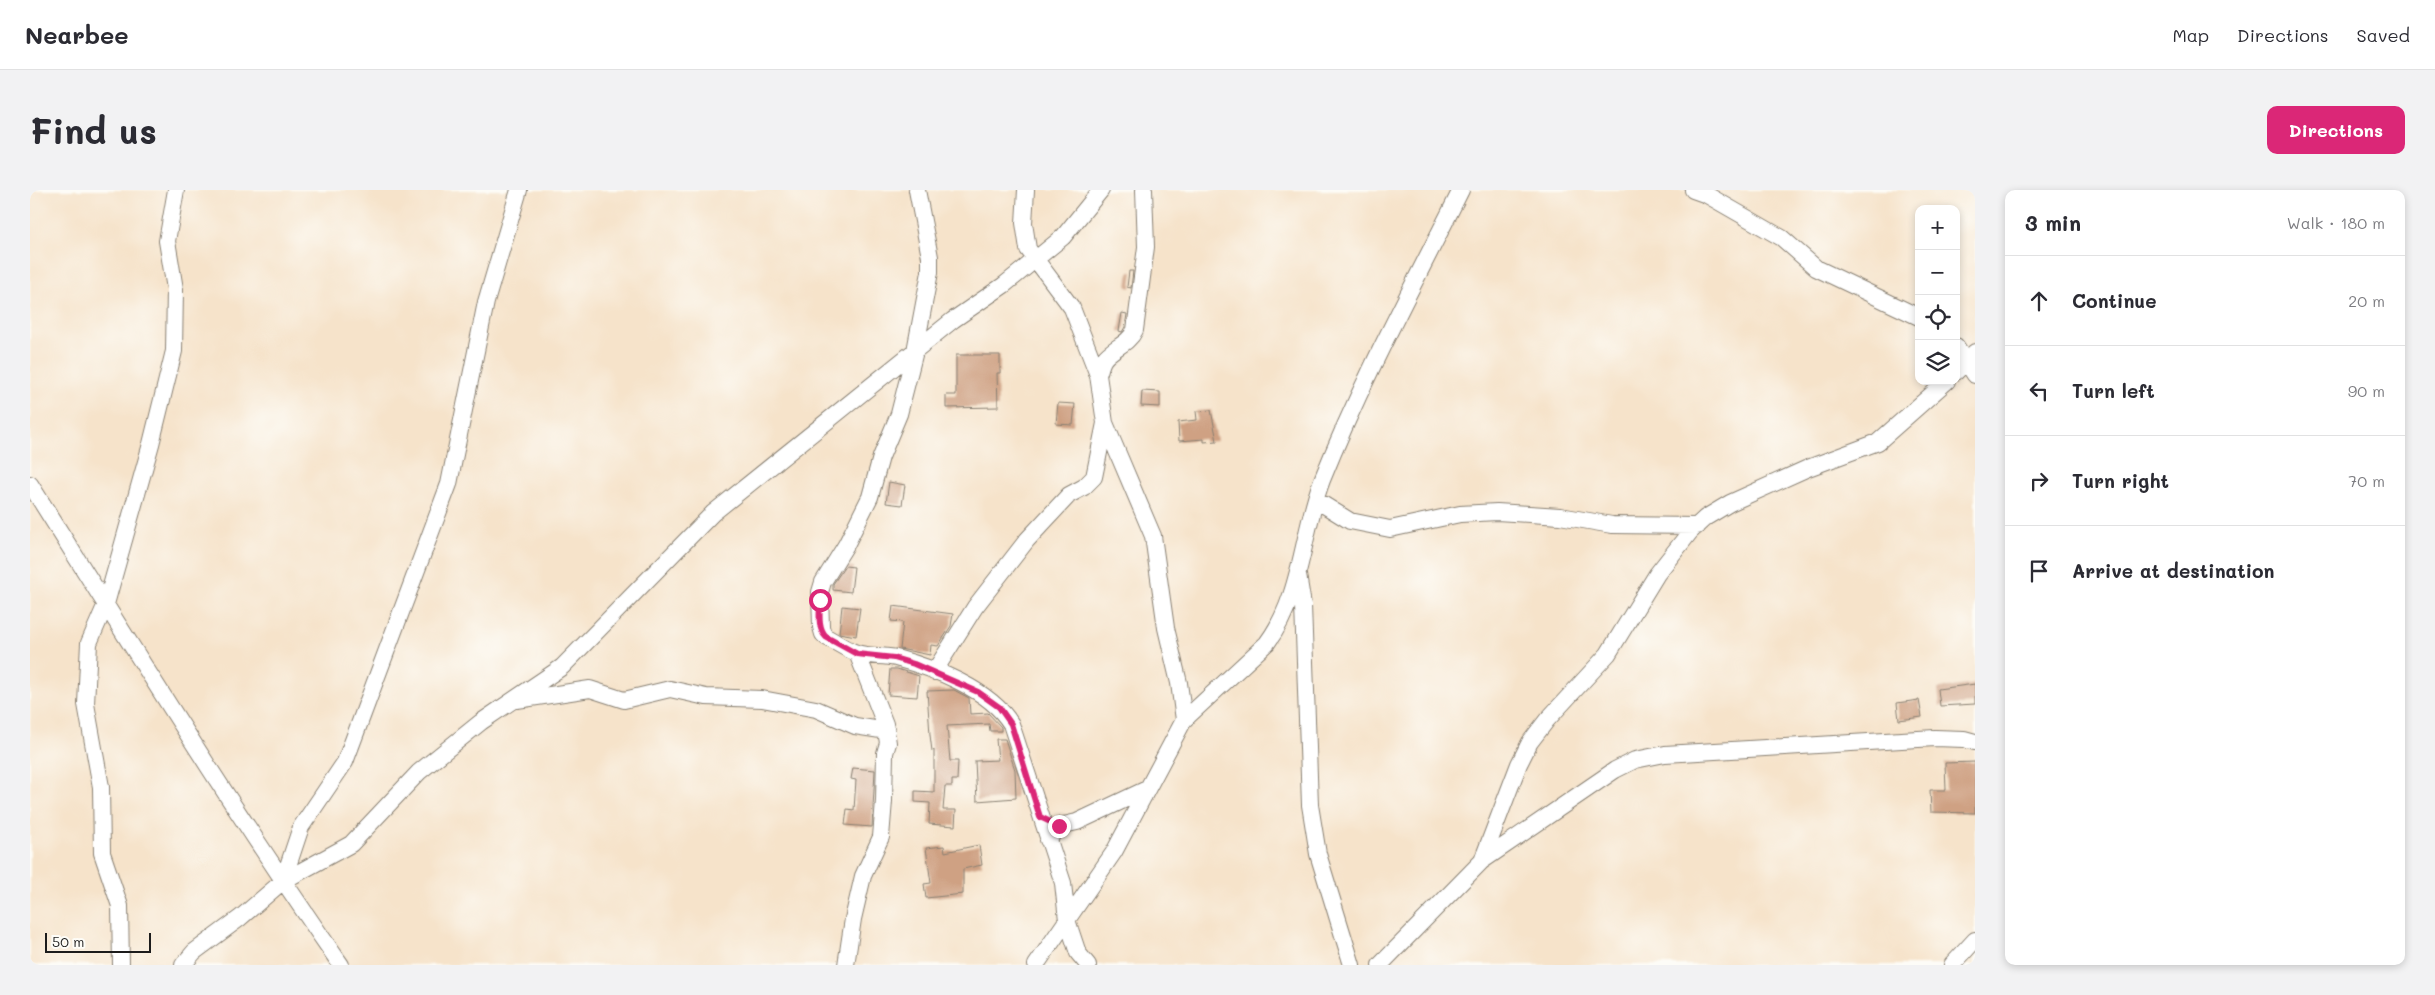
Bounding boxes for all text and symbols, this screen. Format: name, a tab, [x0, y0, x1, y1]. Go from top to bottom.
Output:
text: Nearbee	[25, 19, 129, 50]
text: Map	[2172, 23, 2209, 47]
text: Directions	[2237, 23, 2329, 47]
text: Saved	[2357, 23, 2410, 47]
button: Directions	[2267, 106, 2405, 154]
text: Find us	[30, 107, 157, 153]
map controls	[1915, 205, 1960, 385]
button: +	[1915, 205, 1960, 250]
text: 3 min	[2025, 209, 2081, 236]
text: Walk · 180 m	[2287, 212, 2385, 233]
button: −	[1915, 250, 1960, 295]
icon: ahead	[2025, 287, 2053, 315]
text: Continue	[2072, 288, 2157, 313]
text: 20 m	[2348, 290, 2385, 311]
button: locate	[1915, 295, 1960, 340]
button: layers	[1915, 340, 1960, 385]
icon: left	[2025, 377, 2053, 405]
text: Turn left	[2072, 378, 2155, 403]
text: 90 m	[2348, 380, 2385, 401]
icon: right	[2025, 467, 2053, 495]
text: Turn right	[2072, 468, 2169, 493]
text: 70 m	[2348, 470, 2385, 491]
icon: arrive	[2025, 557, 2053, 585]
text: Arrive at destination	[2072, 558, 2275, 583]
route start	[809, 589, 832, 612]
route end	[1048, 815, 1071, 838]
scale bar	[45, 930, 151, 953]
text: 50 m	[52, 932, 84, 951]

